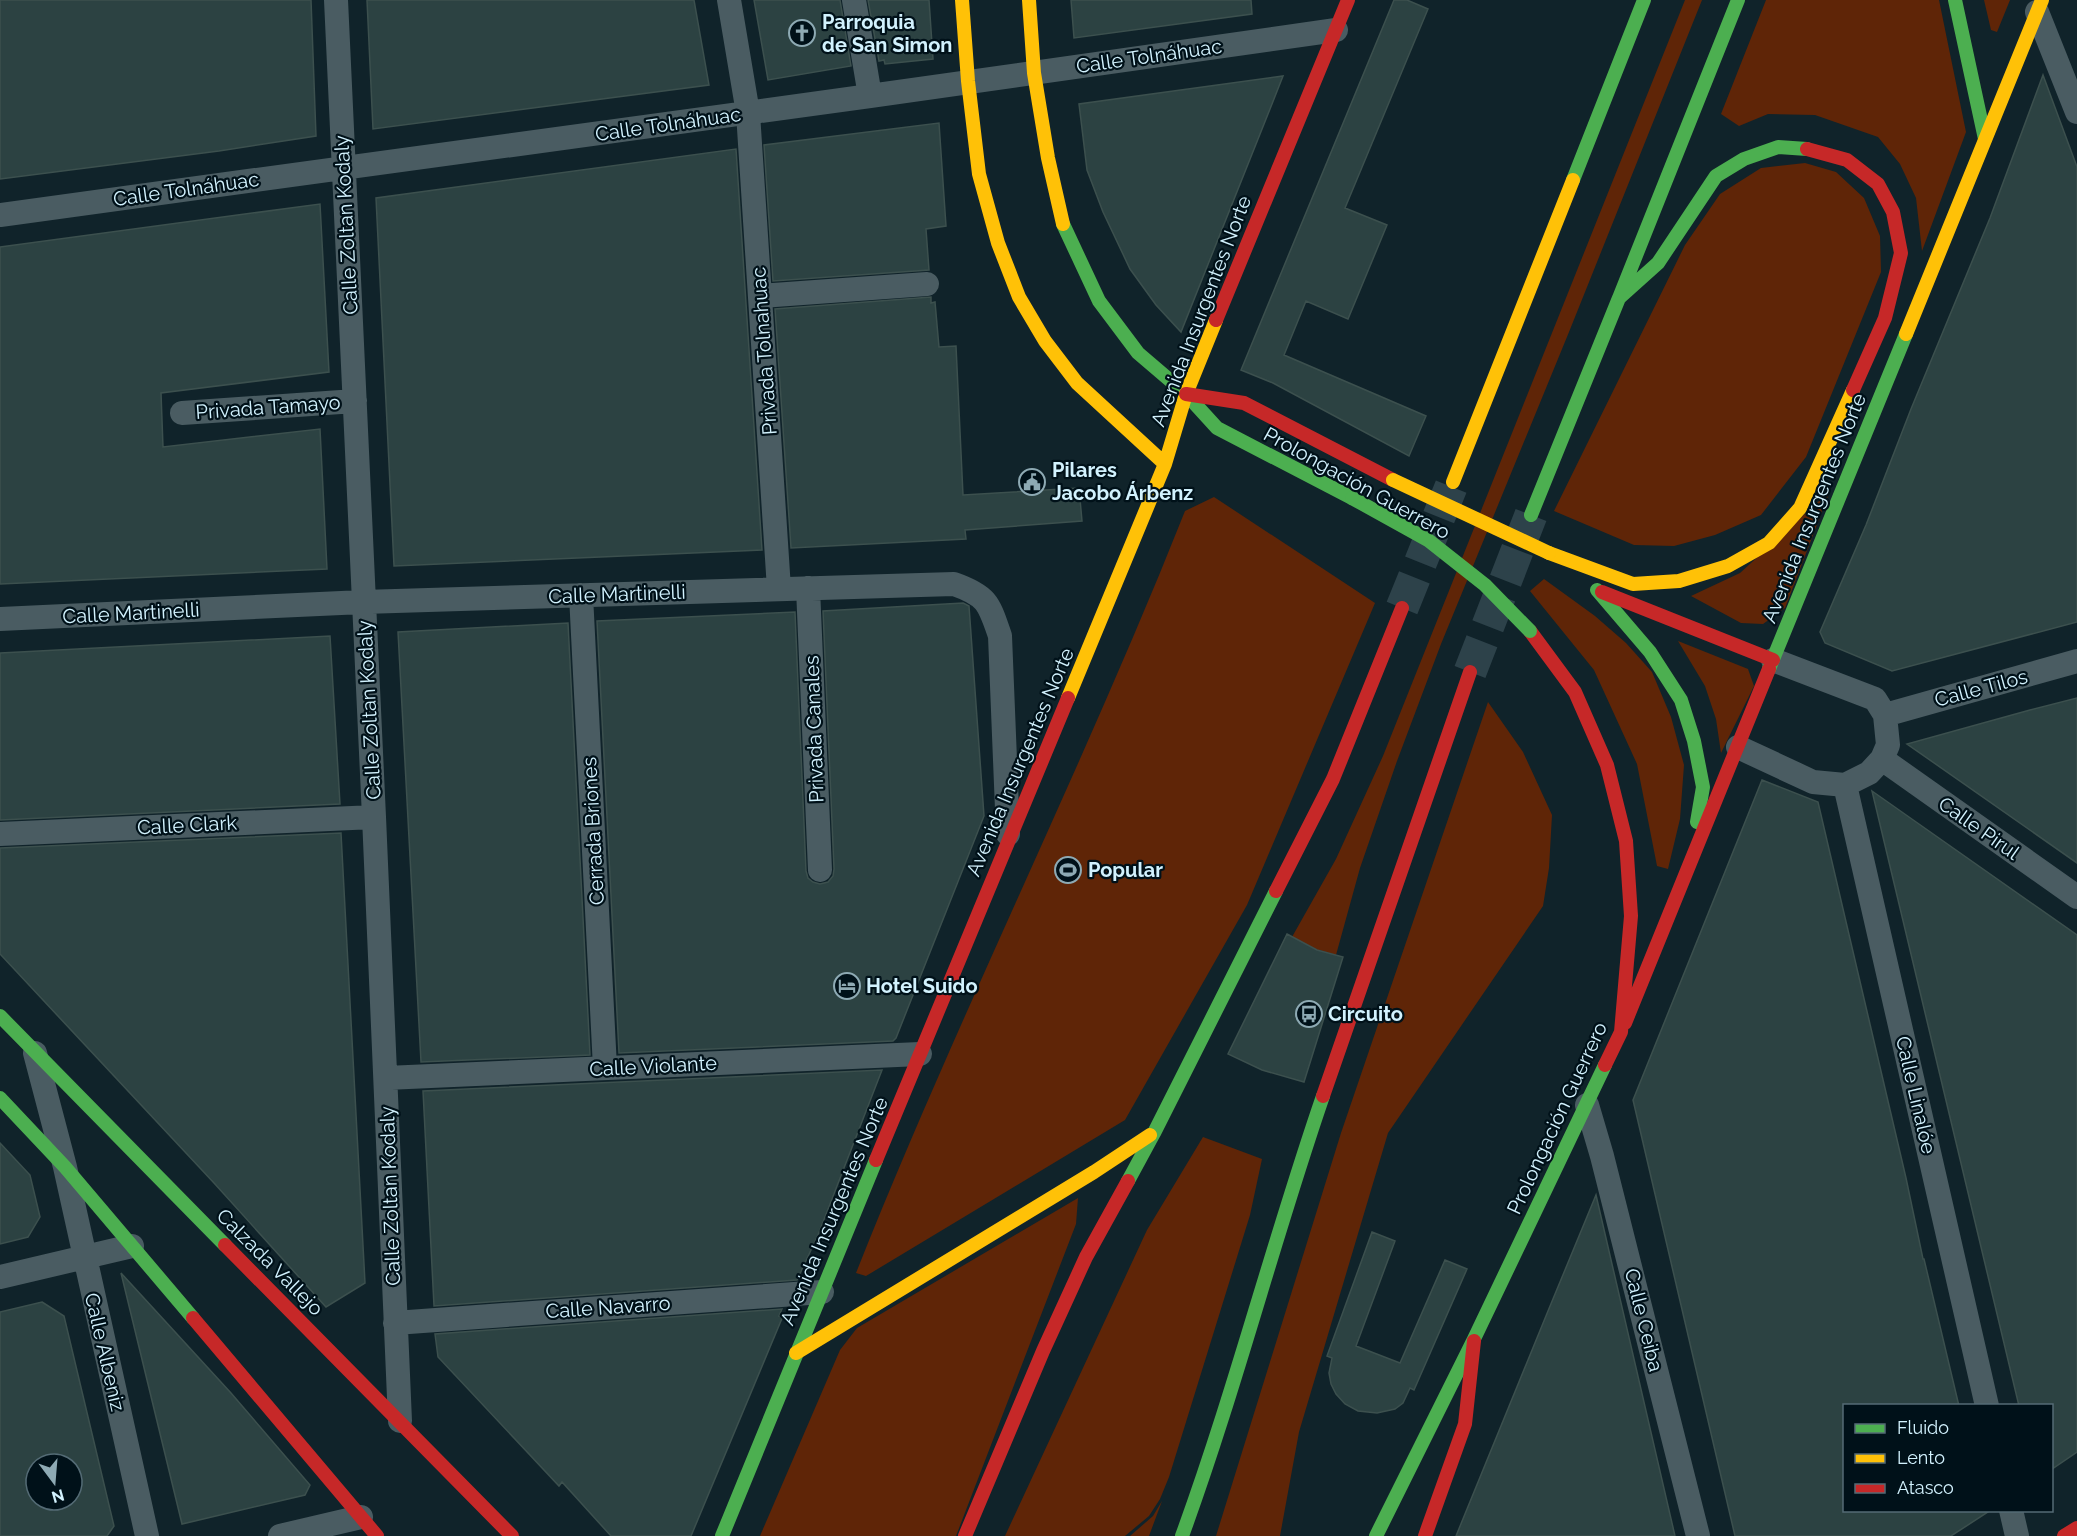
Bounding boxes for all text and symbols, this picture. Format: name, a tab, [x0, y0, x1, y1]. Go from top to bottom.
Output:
place label: Parroquia de San Simon	[822, 10, 952, 57]
church icon: Parroquia de San Simon	[787, 18, 817, 48]
street label: Calle Tolnáhuac	[1075, 34, 1223, 78]
street label: Calle Tolnáhuac	[594, 102, 742, 146]
street label: Calle Zoltan Kodaly	[329, 134, 363, 315]
street label: Calle Tolnáhuac	[112, 167, 260, 211]
street label: Avenida Insurgentes Norte	[1146, 192, 1256, 430]
street label: Privada Tolnahuac	[746, 266, 782, 436]
street label: Privada Tamayo	[195, 390, 341, 424]
street label: Avenida Insurgentes Norte	[1757, 390, 1871, 626]
street label: Prolongación Guerrero	[1260, 422, 1454, 544]
place label: Pilares Jacobo Árbenz	[1052, 458, 1193, 505]
public building icon: Pilares Jacobo Árbenz	[1017, 467, 1047, 497]
street label: Calle Martinelli	[548, 580, 686, 608]
street label: Calle Martinelli	[62, 597, 200, 629]
street label: Calle Zoltan Kodaly	[352, 619, 386, 800]
street label: Avenida Insurgentes Norte	[961, 644, 1079, 880]
street label: Privada Canales	[799, 655, 829, 803]
street label: Calle Tilos	[1932, 664, 2030, 712]
street label: Cerrada Briones	[577, 756, 609, 906]
street label: Calle Pirul	[1934, 791, 2025, 865]
street label: Calle Clark	[136, 810, 238, 840]
sports icon: Popular	[1053, 855, 1083, 885]
place label: Popular	[1088, 858, 1163, 882]
hotel icon: Hotel Suido	[832, 971, 862, 1001]
place label: Hotel Suido	[866, 974, 978, 998]
bus stop icon: Circuito	[1294, 999, 1324, 1029]
place label: Circuito	[1328, 1002, 1403, 1026]
street label: Prolongación Guerrero	[1502, 1018, 1612, 1218]
street label: Calle Linalóe	[1891, 1034, 1941, 1156]
street label: Calle Violante	[589, 1051, 718, 1081]
street label: Avenida Insurgentes Norte	[775, 1093, 893, 1329]
street label: Calle Zoltan Kodaly	[375, 1106, 405, 1286]
street label: Calzada Vallejo	[212, 1204, 328, 1320]
street label: Calle Ceiba	[1620, 1266, 1668, 1374]
street label: Calle Albeniz	[80, 1291, 130, 1414]
street label: Calle Navarro	[545, 1291, 671, 1323]
legend	[1843, 1404, 2053, 1512]
text: Fluido	[1897, 1417, 1949, 1438]
text: Lento	[1897, 1447, 1945, 1468]
north arrow	[24, 1452, 84, 1512]
text: Atasco	[1897, 1477, 1954, 1498]
text: N	[50, 1485, 66, 1507]

